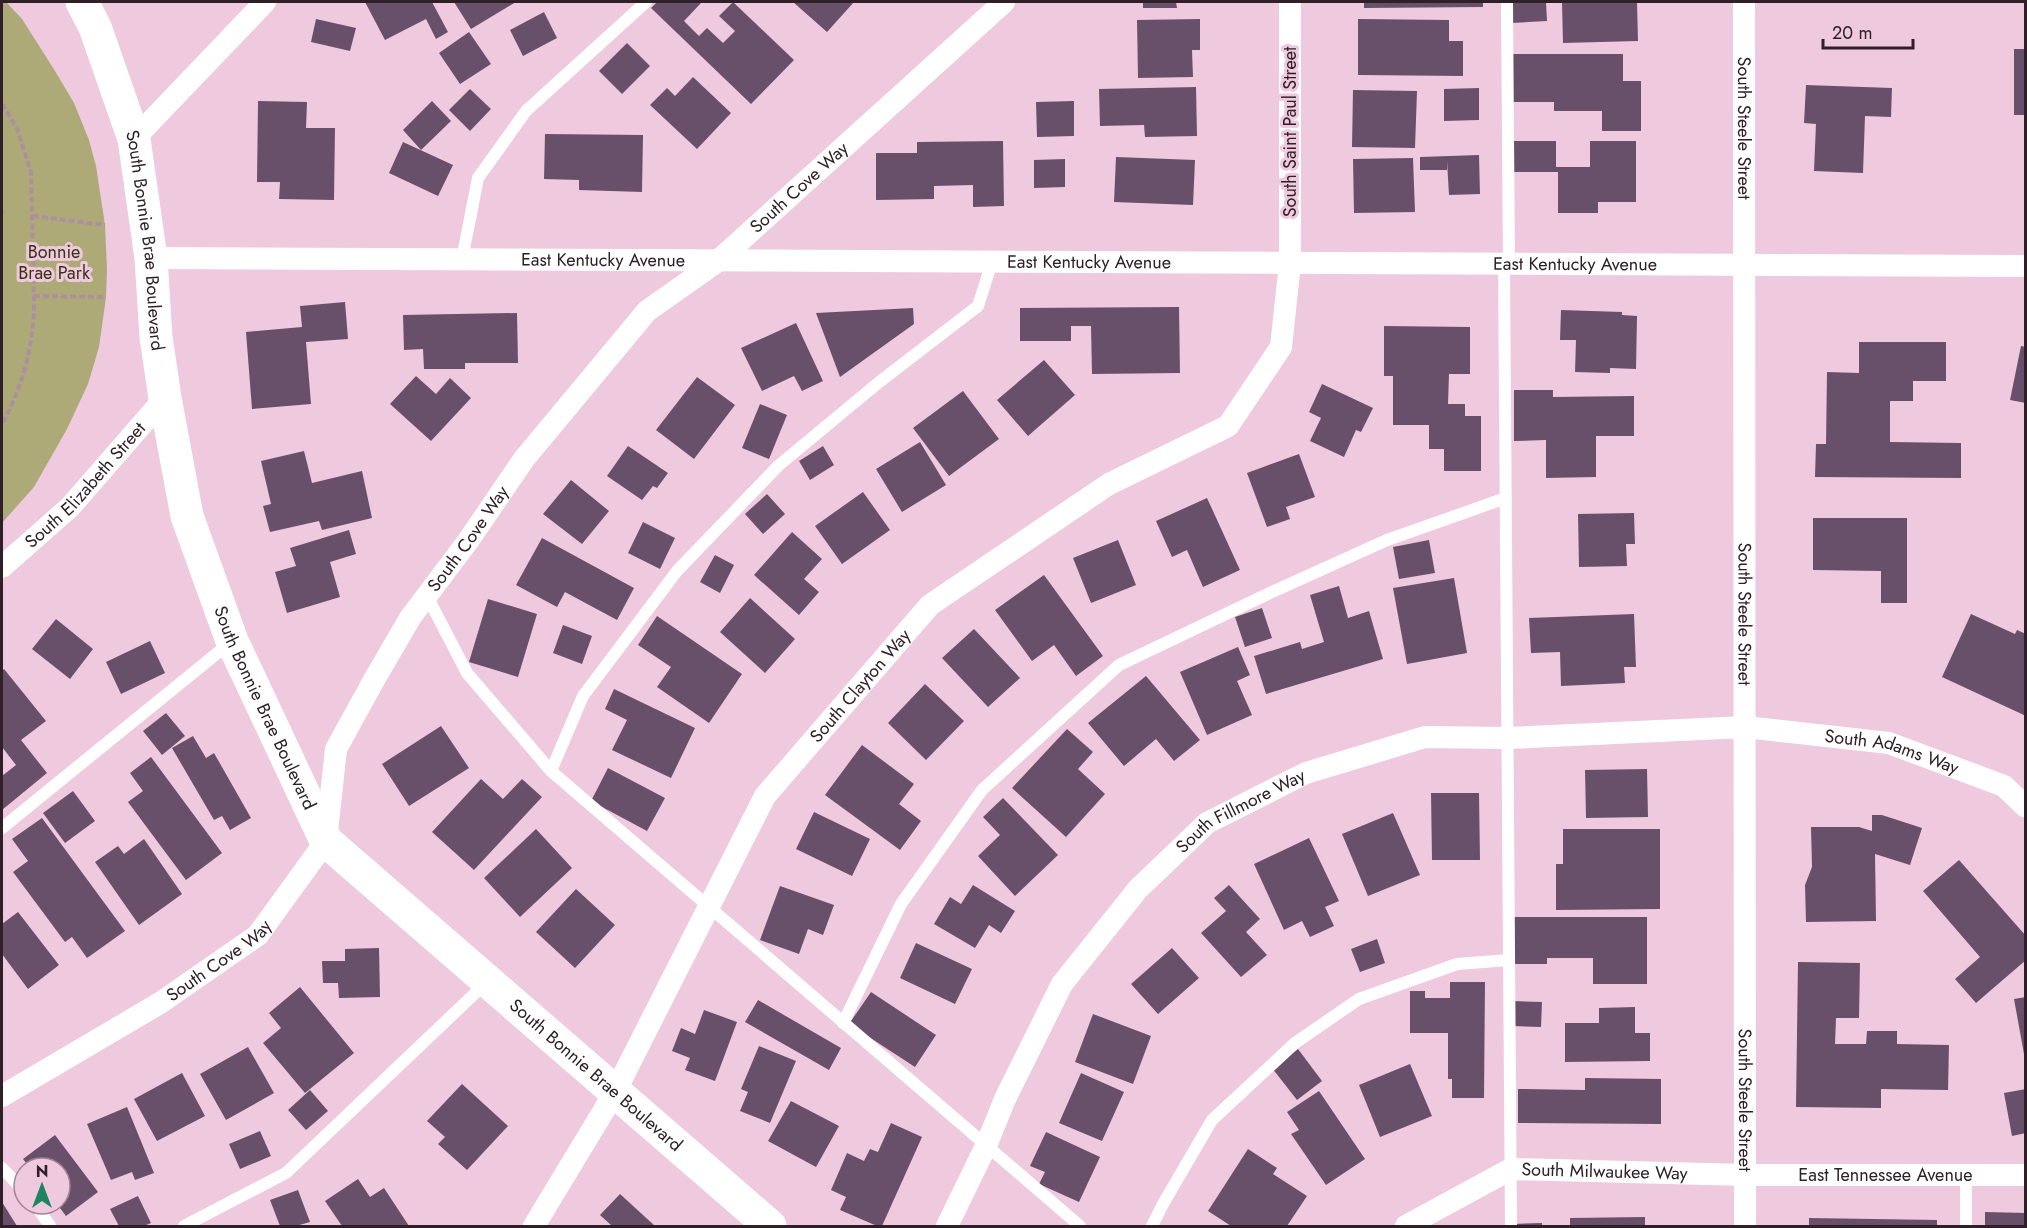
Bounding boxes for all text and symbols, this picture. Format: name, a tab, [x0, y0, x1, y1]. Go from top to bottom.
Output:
scale bar	[1823, 12, 1913, 50]
text: 20 m	[1832, 20, 1872, 46]
street label: South Saint Paul Street	[1277, 46, 1303, 217]
street label: South Steele Street	[1731, 57, 1757, 200]
street label: South Bonnie Brae Boulevard	[119, 127, 171, 352]
street label: South Cove Way	[744, 136, 854, 239]
park label: Bonnie Brae Park	[18, 239, 90, 286]
street label: East Kentucky Avenue	[521, 247, 685, 273]
street label: East Kentucky Avenue	[1007, 249, 1171, 275]
street label: East Kentucky Avenue	[1493, 251, 1657, 277]
street label: South Elizabeth Street	[19, 416, 152, 554]
street label: South Cove Way	[421, 480, 515, 597]
street label: South Steele Street	[1731, 543, 1758, 686]
street label: South Bonnie Brae Boulevard	[207, 602, 323, 814]
street label: South Clayton Way	[804, 623, 917, 748]
street label: South Adams Way	[1823, 723, 1963, 781]
street label: South Fillmore Way	[1170, 762, 1310, 859]
street label: South Cove Way	[161, 914, 278, 1008]
street label: South Bonnie Brae Boulevard	[504, 993, 688, 1158]
street label: South Steele Street	[1732, 1029, 1758, 1172]
north arrow	[12, 1156, 72, 1216]
street label: South Milwaukee Way	[1521, 1156, 1688, 1187]
text: N	[36, 1160, 48, 1183]
street label: East Tennessee Avenue	[1798, 1162, 1973, 1188]

